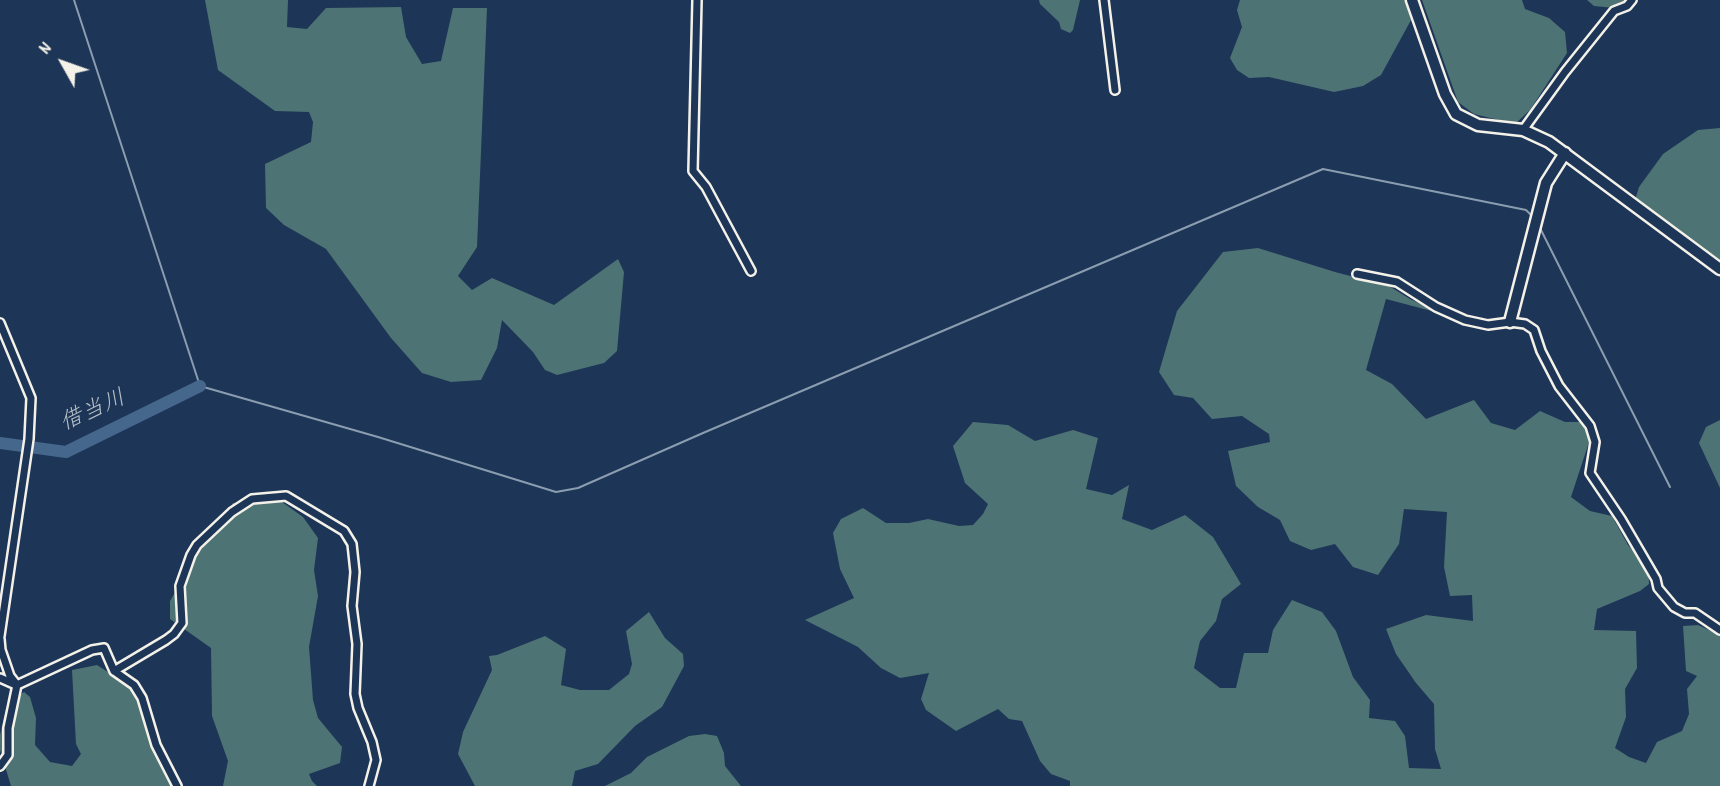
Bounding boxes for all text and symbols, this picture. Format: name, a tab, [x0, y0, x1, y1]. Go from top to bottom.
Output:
north arrow	[28, 28, 98, 98]
text: N	[33, 37, 60, 61]
water label: 借当川	[57, 386, 131, 440]

